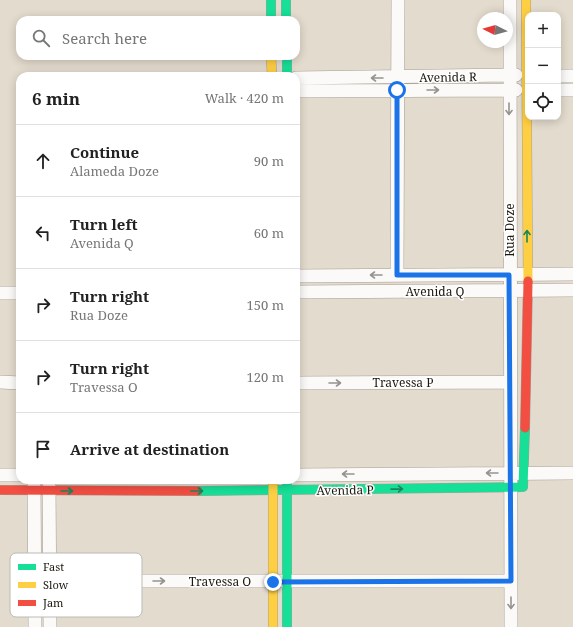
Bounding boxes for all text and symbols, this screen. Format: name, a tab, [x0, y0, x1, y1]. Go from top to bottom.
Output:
north arrow	[477, 12, 513, 48]
map controls	[525, 12, 561, 120]
button: +	[525, 12, 561, 48]
search box	[16, 16, 300, 60]
icon: search	[30, 27, 52, 49]
text: Search here	[62, 28, 147, 48]
button: −	[525, 48, 561, 84]
street label: Avenida R	[419, 68, 477, 86]
one-way arrow	[371, 74, 384, 82]
route start	[388, 81, 406, 99]
button: locate	[525, 84, 561, 120]
one-way arrow	[426, 86, 439, 94]
text: 6 min	[32, 87, 80, 110]
text: Walk · 420 m	[205, 89, 284, 107]
one-way arrow	[505, 102, 513, 115]
text: Continue	[70, 142, 139, 162]
icon: ahead	[32, 150, 54, 172]
text: 90 m	[254, 152, 284, 170]
text: Alameda Doze	[70, 162, 159, 180]
street label: Rua Doze	[501, 203, 518, 257]
text: Turn left	[70, 214, 138, 234]
icon: left	[32, 222, 54, 244]
text: 60 m	[254, 224, 284, 242]
one-way arrow	[523, 230, 531, 243]
text: Avenida Q	[70, 234, 134, 252]
one-way arrow	[370, 271, 383, 279]
street label: Avenida Q	[406, 283, 465, 300]
text: Turn right	[70, 286, 149, 306]
icon: right	[32, 294, 54, 316]
text: 150 m	[247, 296, 284, 314]
text: Rua Doze	[70, 306, 128, 324]
text: Turn right	[70, 358, 149, 378]
icon: right	[32, 366, 54, 388]
text: 120 m	[247, 368, 284, 386]
street label: Travessa P	[373, 374, 433, 391]
text: Travessa O	[70, 378, 138, 396]
one-way arrow	[328, 379, 341, 387]
icon: arrive	[32, 438, 54, 460]
text: Arrive at destination	[70, 439, 229, 459]
one-way arrow	[486, 469, 499, 477]
one-way arrow	[342, 470, 355, 478]
street label: Avenida P	[316, 481, 374, 499]
one-way arrow	[390, 485, 403, 493]
one-way arrow	[60, 487, 73, 495]
one-way arrow	[190, 487, 203, 495]
legend	[10, 553, 142, 617]
text: Fast	[43, 559, 64, 574]
street label: Travessa O	[189, 573, 251, 590]
route end	[264, 573, 282, 591]
text: Slow	[43, 577, 69, 592]
one-way arrow	[152, 577, 165, 585]
text: Jam	[42, 595, 64, 610]
one-way arrow	[507, 596, 515, 609]

